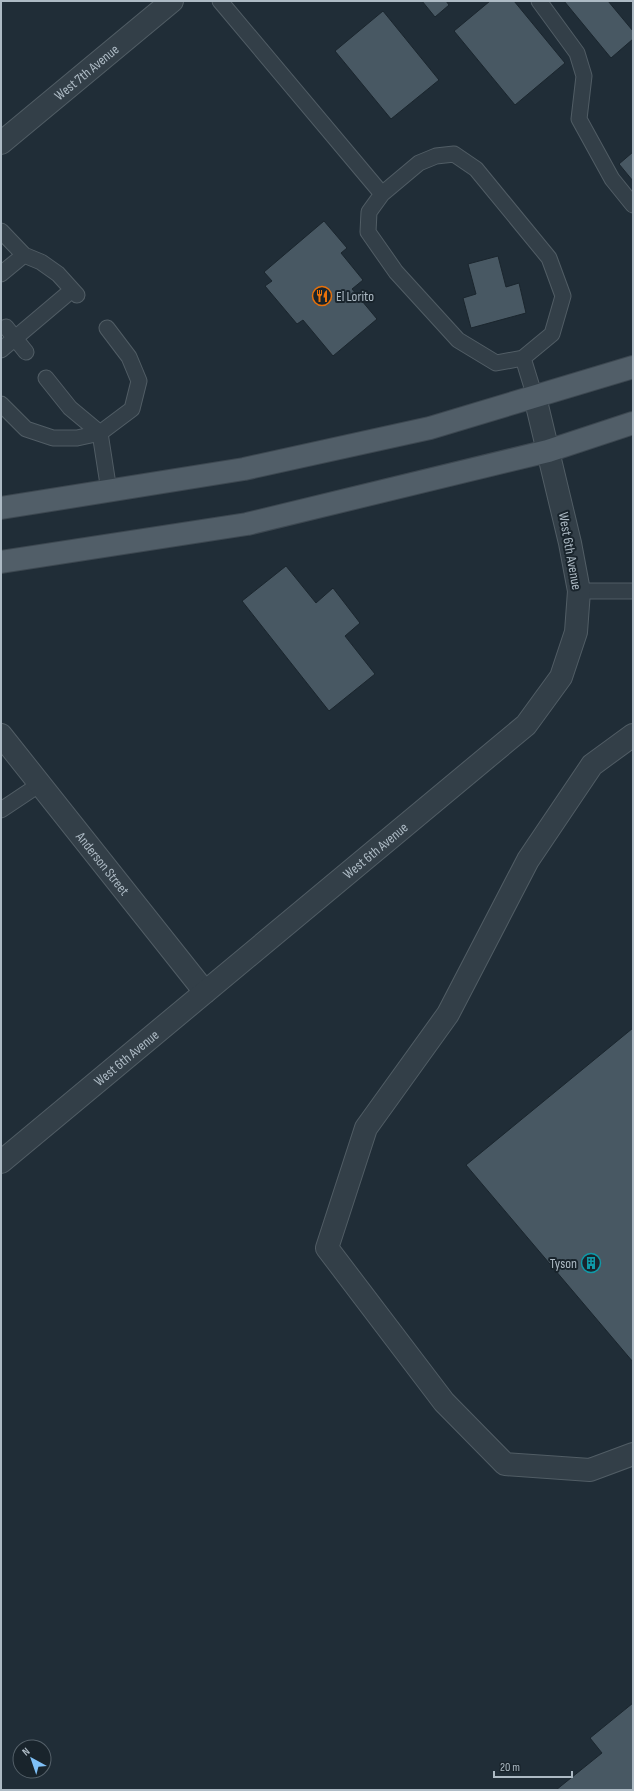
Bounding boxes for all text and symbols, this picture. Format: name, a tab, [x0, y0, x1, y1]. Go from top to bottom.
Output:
street label: West 7th Avenue	[51, 40, 122, 104]
restaurant icon: El Lorito	[311, 285, 333, 307]
place label: El Lorito	[336, 288, 374, 305]
street label: West 6th Avenue	[555, 511, 585, 591]
street label: West 6th Avenue	[339, 819, 411, 882]
street label: Anderson Street	[72, 828, 133, 899]
street label: West 6th Avenue	[90, 1026, 162, 1090]
building icon: Tyson	[580, 1252, 602, 1274]
place label: Tyson	[550, 1255, 577, 1272]
north arrow	[12, 1739, 52, 1779]
text: N	[19, 1745, 32, 1759]
scale bar	[494, 1753, 572, 1779]
text: 20 m	[500, 1760, 520, 1775]

